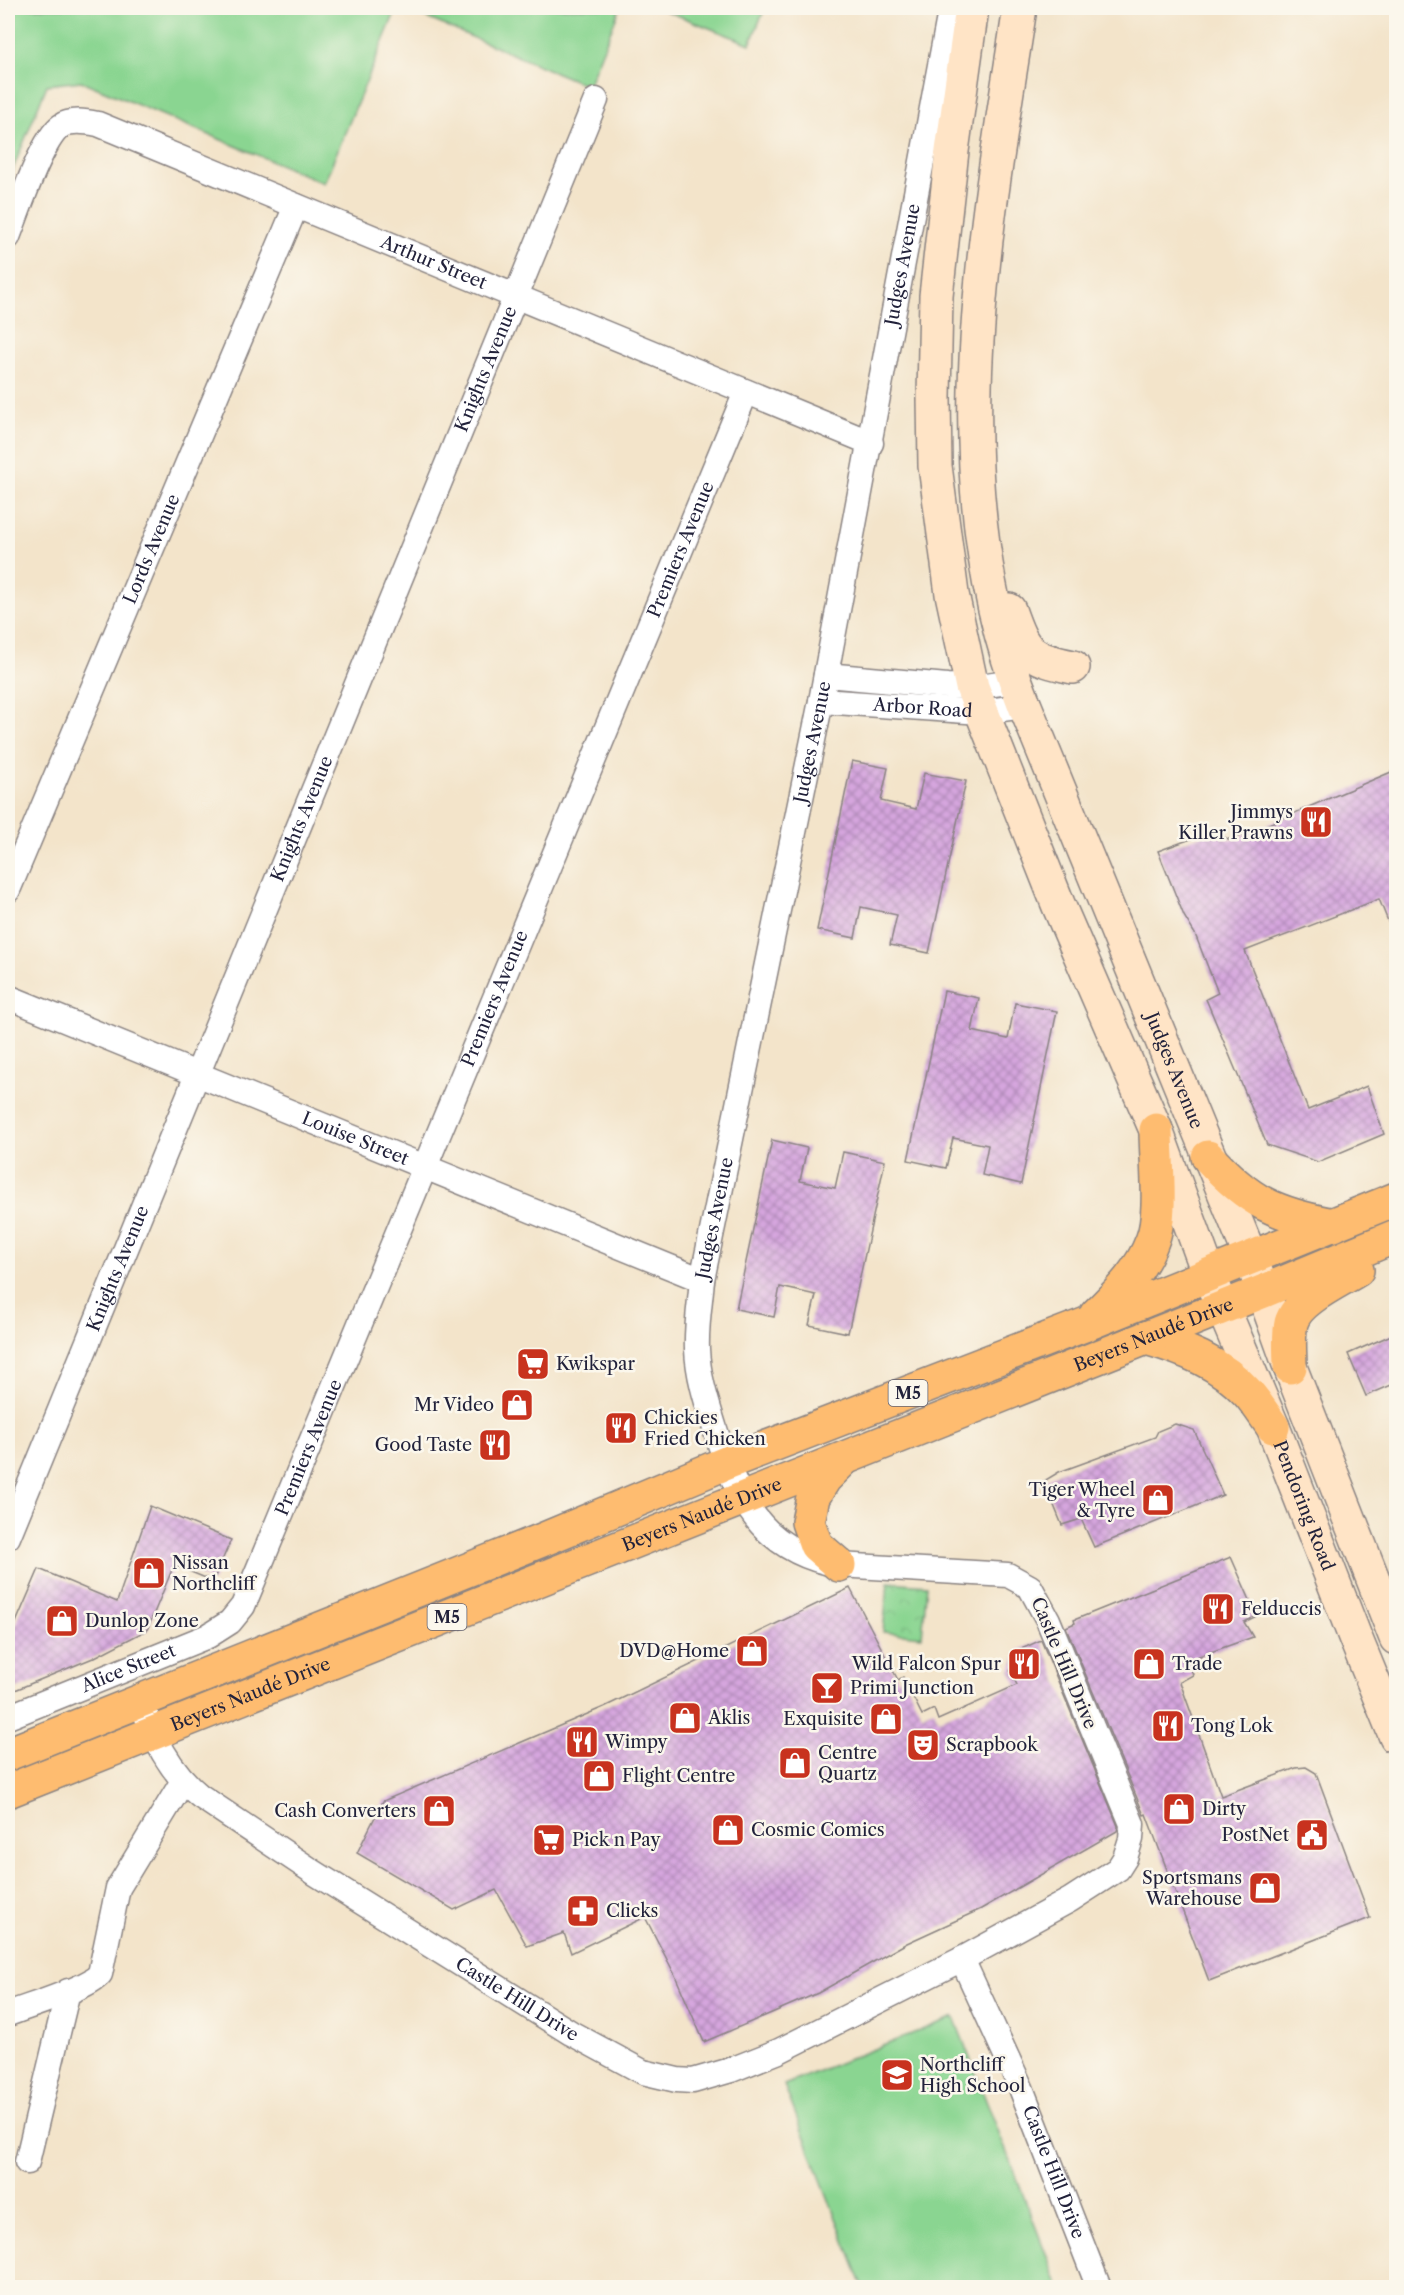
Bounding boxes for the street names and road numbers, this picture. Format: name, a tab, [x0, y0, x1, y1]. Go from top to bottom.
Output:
street label: Judges Avenue	[880, 202, 925, 330]
street label: Arthur Street	[376, 230, 491, 294]
street label: Knights Avenue	[450, 303, 521, 435]
street label: Premiers Avenue	[643, 478, 719, 621]
street label: Lords Avenue	[119, 491, 184, 607]
street label: Judges Avenue	[789, 680, 835, 808]
street label: Arbor Road	[871, 694, 973, 722]
street label: Knights Avenue	[266, 753, 337, 885]
street label: Premiers Avenue	[457, 927, 533, 1070]
street label: Judges Avenue	[1139, 1006, 1208, 1132]
street label: Louise Street	[299, 1107, 412, 1170]
street label: Judges Avenue	[691, 1155, 738, 1284]
street label: Knights Avenue	[82, 1202, 153, 1335]
street label: Beyers Naudé Drive	[1071, 1293, 1237, 1377]
street label: Premiers Avenue	[271, 1376, 347, 1519]
road number: M5	[888, 1380, 928, 1406]
street label: Pendoring Road	[1268, 1437, 1339, 1574]
street label: Beyers Naudé Drive	[619, 1473, 785, 1556]
street label: Castle Hill Drive	[1026, 1594, 1102, 1732]
road number: M5	[428, 1604, 466, 1630]
street label: Alice Street	[77, 1639, 179, 1697]
street label: Beyers Naudé Drive	[168, 1653, 333, 1736]
street label: Castle Hill Drive	[451, 1953, 582, 2046]
street label: Castle Hill Drive	[1018, 2102, 1090, 2242]

